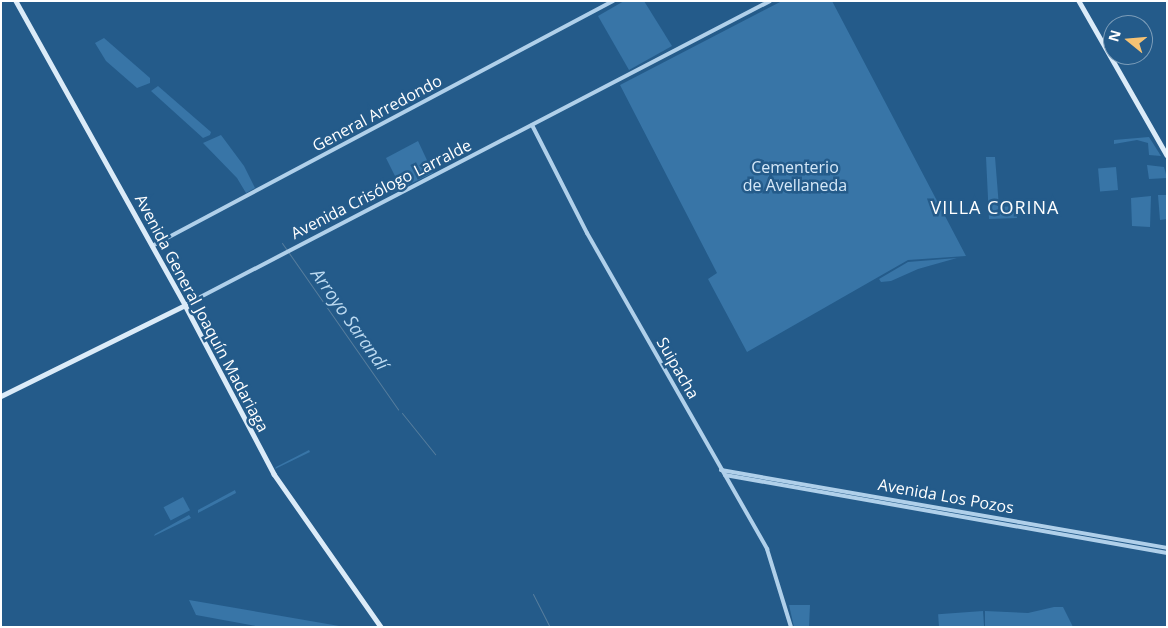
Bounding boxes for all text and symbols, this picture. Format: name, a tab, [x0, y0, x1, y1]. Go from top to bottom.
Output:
north arrow	[1103, 15, 1153, 65]
text: N	[1103, 28, 1125, 44]
street label: General Arredondo	[309, 71, 445, 155]
street label: Avenida Crisólogo Larralde	[288, 135, 474, 243]
park label: Cementerio de Avellaneda	[743, 157, 847, 195]
street label: Avenida General Joaquín Madariaga	[131, 191, 273, 435]
district label: VILLA CORINA	[929, 196, 1061, 218]
water label: Arroyo Sarandí	[307, 264, 393, 374]
street label: Suipacha	[653, 334, 703, 402]
street label: Avenida Los Pozos	[877, 475, 1015, 517]

